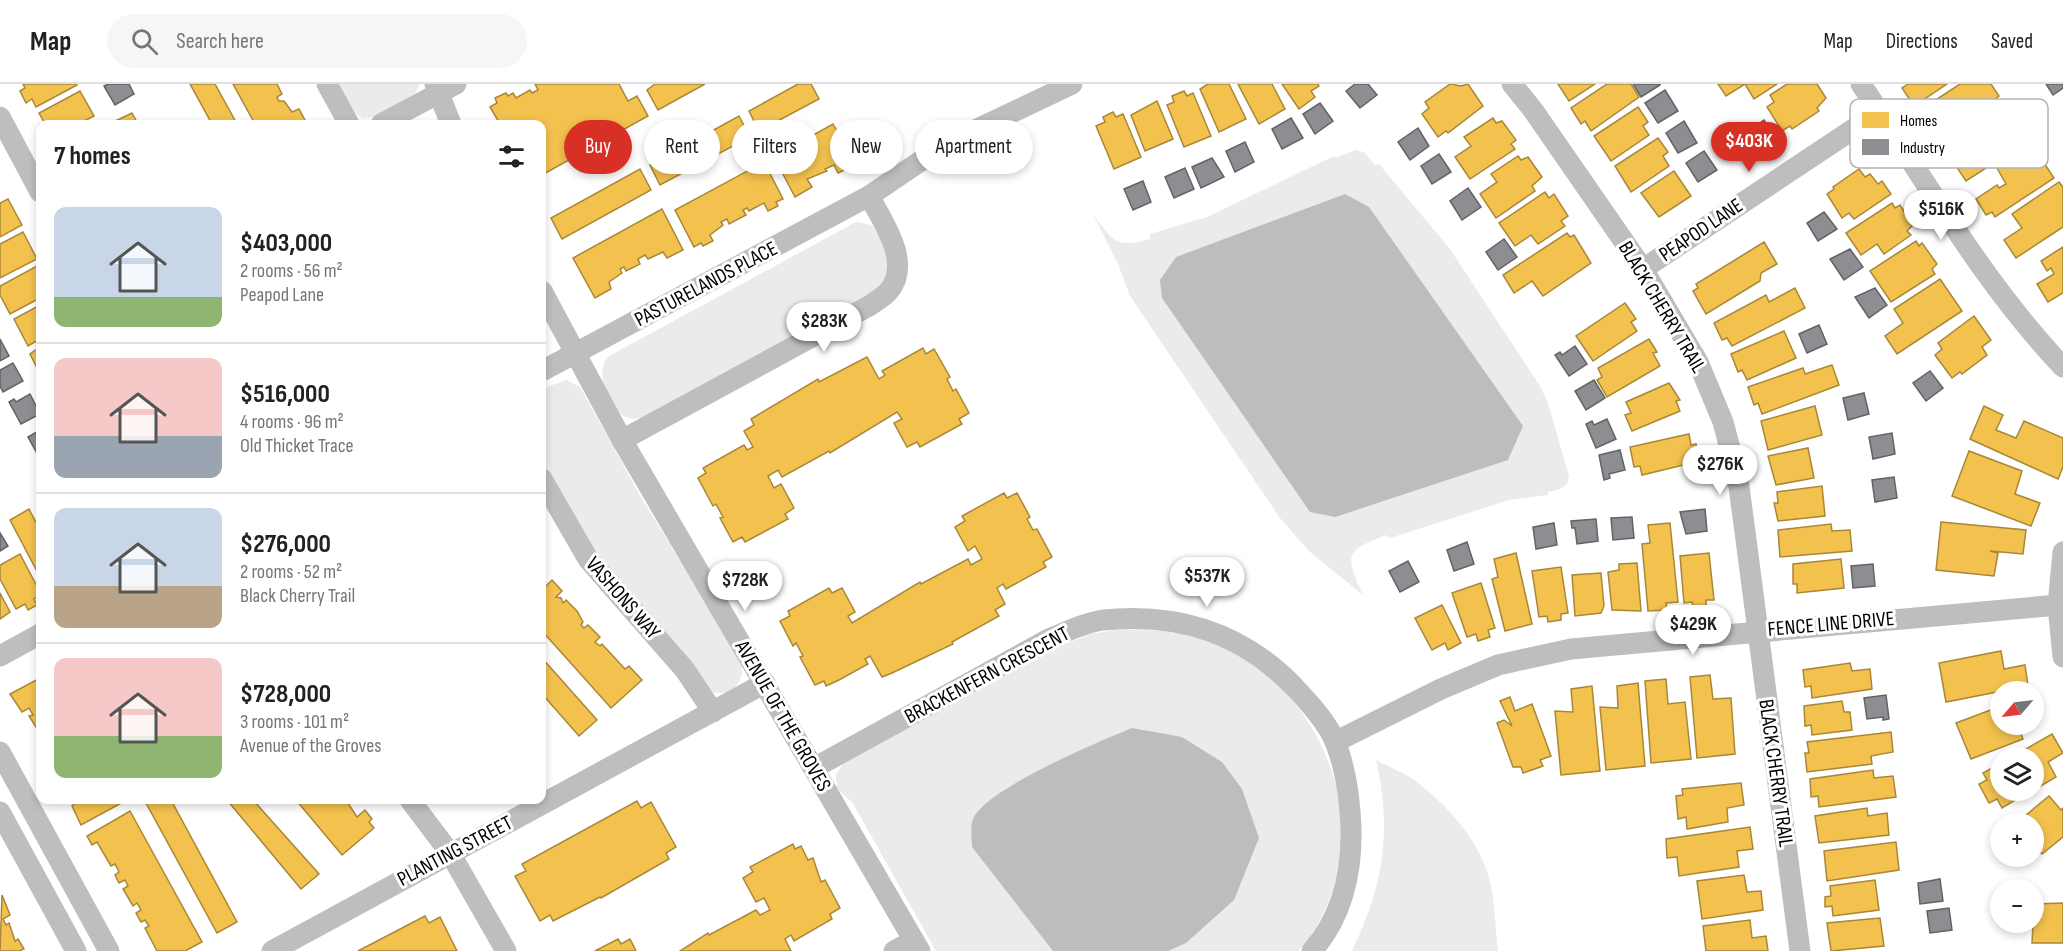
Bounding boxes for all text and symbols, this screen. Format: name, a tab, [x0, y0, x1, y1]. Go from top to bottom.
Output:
search box	[107, 14, 527, 68]
text: Map	[30, 25, 71, 58]
icon: search	[128, 25, 161, 58]
text: Search here	[176, 28, 264, 55]
text: Map	[1823, 29, 1853, 54]
text: Directions	[1886, 29, 1958, 54]
text: Saved	[1991, 29, 2033, 54]
legend	[1850, 99, 2048, 168]
text: Homes	[1900, 112, 1937, 131]
chip: Buy	[564, 120, 632, 174]
chip: Rent	[644, 120, 720, 174]
chip: Filters	[732, 120, 818, 174]
chip: New	[830, 120, 903, 174]
chip: Apartment	[915, 120, 1033, 174]
pin: $403K	[1707, 122, 1791, 173]
text: $403K	[1725, 129, 1773, 153]
text: Industry	[1900, 139, 1945, 158]
icon: filters	[495, 140, 528, 173]
text: 7 homes	[54, 141, 131, 172]
pin: $516K	[1899, 190, 1983, 241]
street label: PEAPOD LANE	[1654, 193, 1748, 267]
text: $516K	[1918, 197, 1964, 221]
text: $403,000	[240, 228, 332, 259]
icon: home	[102, 231, 174, 303]
street label: PASTURELANDS PLACE	[630, 236, 782, 332]
street label: BLACK CHERRY TRAIL	[1613, 237, 1711, 377]
text: 2 rooms · 56 m²	[240, 259, 343, 283]
text: Peapod Lane	[240, 283, 324, 307]
pin: $283K	[782, 302, 866, 353]
text: $283K	[800, 309, 848, 333]
text: $516,000	[240, 379, 330, 410]
icon: home	[102, 382, 174, 454]
text: 4 rooms · 96 m²	[240, 410, 344, 434]
text: Old Thicket Trace	[240, 434, 354, 458]
pin: $276K	[1678, 445, 1762, 496]
text: $276K	[1697, 452, 1743, 476]
text: $276,000	[240, 529, 331, 560]
icon: home	[102, 532, 174, 604]
street label: VASHONS WAY	[580, 552, 666, 644]
pin: $537K	[1165, 557, 1249, 608]
text: 2 rooms · 52 m²	[240, 560, 342, 584]
pin: $728K	[703, 561, 787, 612]
text: $537K	[1184, 564, 1230, 588]
text: $728K	[722, 568, 768, 592]
text: Black Cherry Trail	[240, 584, 355, 608]
pin: $429K	[1651, 605, 1735, 656]
street label: FENCE LINE DRIVE	[1767, 606, 1895, 642]
text: $429K	[1669, 612, 1717, 636]
street label: BRACKENFERN CRESCENT	[900, 621, 1074, 729]
street label: AVENUE OF THE GROVES	[729, 635, 836, 796]
text: $728,000	[240, 679, 331, 710]
north arrow	[1990, 681, 2044, 735]
map controls	[1990, 681, 2044, 933]
icon: home	[102, 682, 174, 754]
street label: BLACK CHERRY TRAIL	[1753, 697, 1799, 849]
text: 3 rooms · 101 m²	[240, 710, 349, 734]
text: Avenue of the Groves	[240, 734, 381, 758]
button: layers	[1990, 747, 2044, 801]
street label: PLANTING STREET	[393, 810, 517, 892]
button: +	[1990, 813, 2044, 867]
button: −	[1990, 879, 2044, 933]

